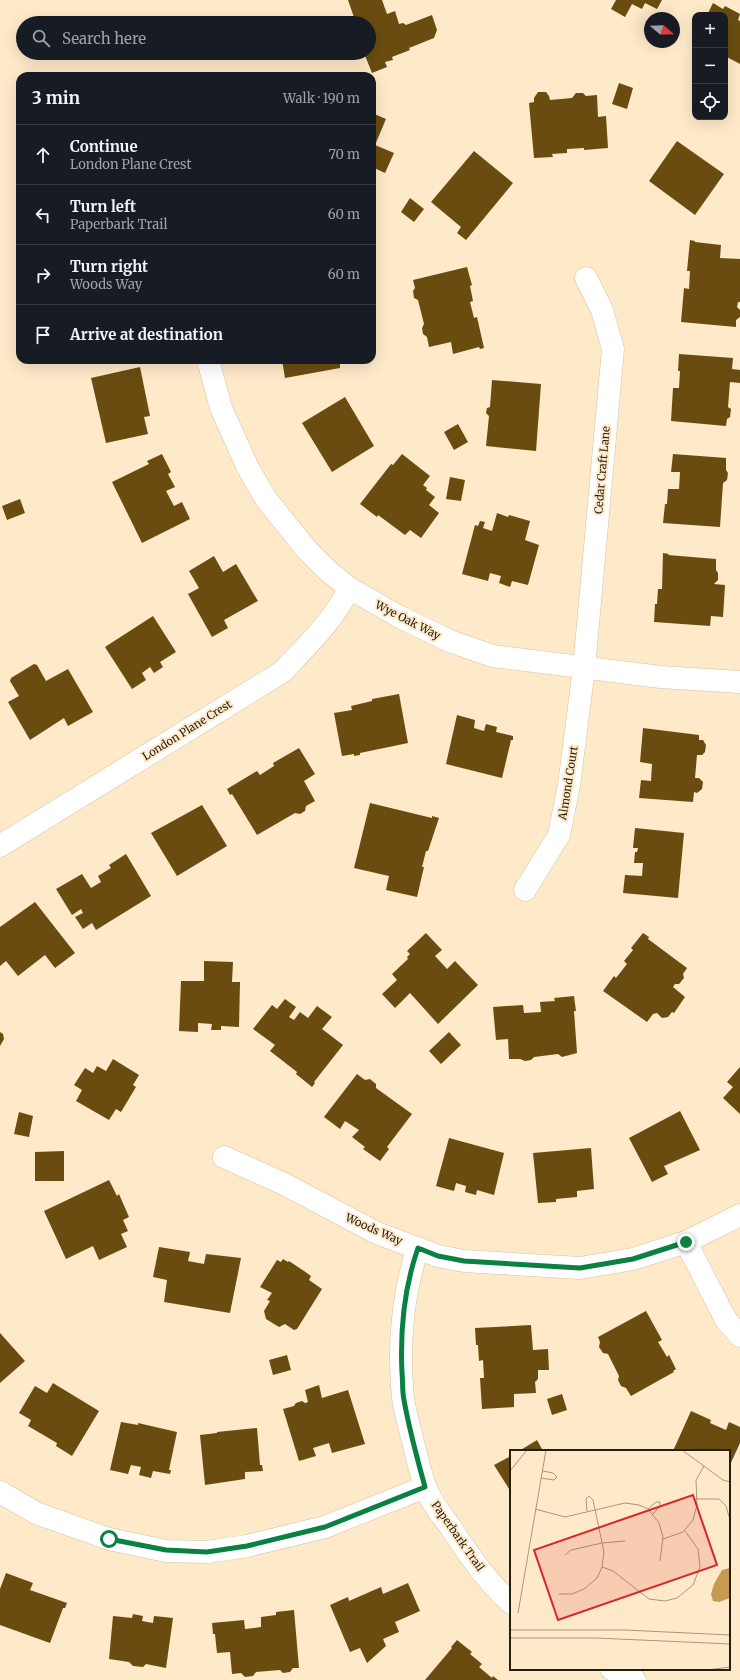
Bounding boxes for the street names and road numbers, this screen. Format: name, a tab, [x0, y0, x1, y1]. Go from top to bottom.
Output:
street label: Cedar Craft Lane	[591, 425, 613, 515]
street label: Wye Oak Way	[372, 597, 444, 643]
street label: London Plane Crest	[140, 696, 235, 763]
street label: Almond Court	[555, 744, 581, 822]
street label: Woods Way	[342, 1210, 405, 1248]
street label: Paperbark Trail	[429, 1498, 488, 1574]

